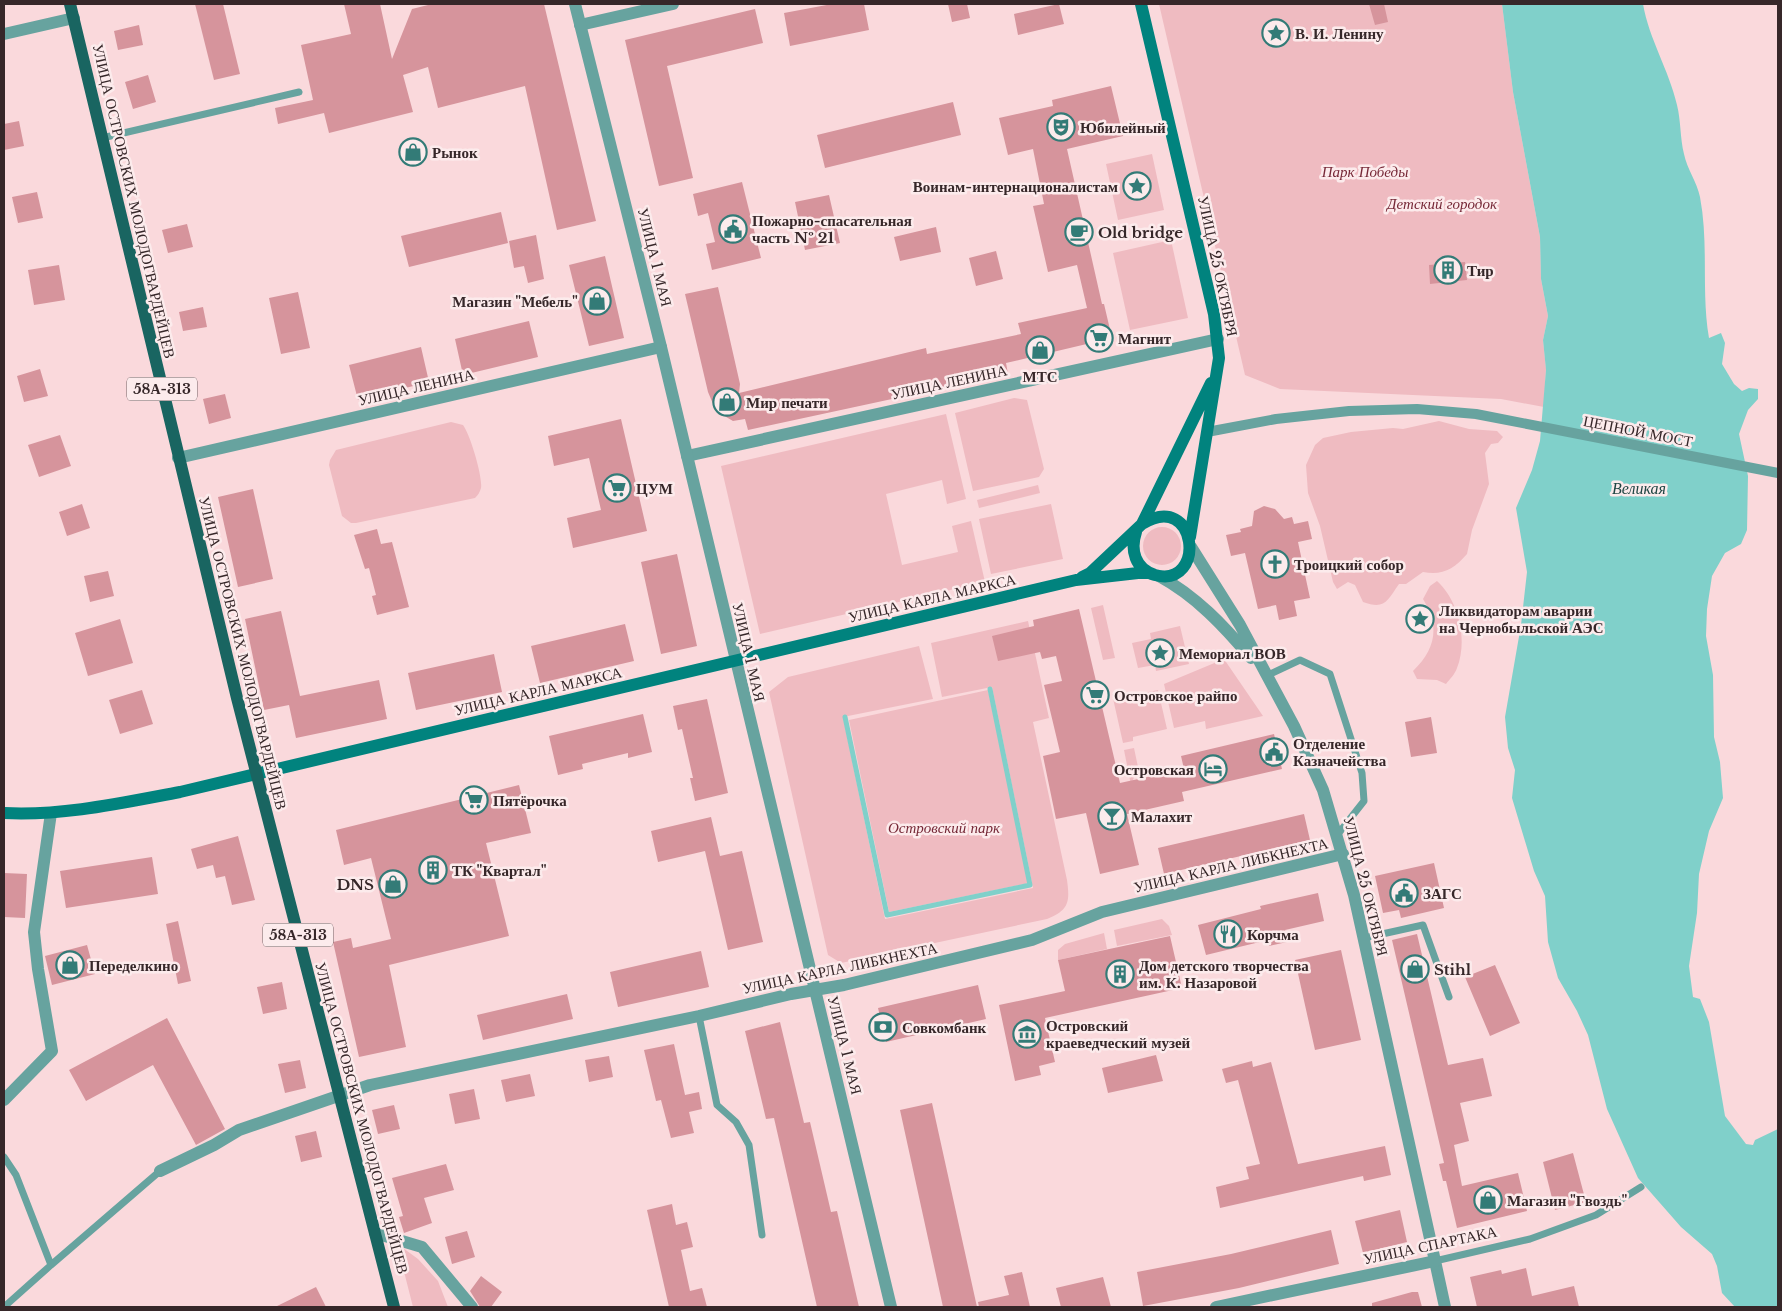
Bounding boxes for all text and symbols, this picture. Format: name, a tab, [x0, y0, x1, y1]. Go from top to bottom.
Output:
place icon: В. И. Ленину	[1261, 18, 1291, 48]
place label: В. И. Ленину	[1295, 24, 1384, 43]
street label: УЛИЦА ОСТРОВСКИХ МОЛОДОГВАРДЕЙЦЕВ	[89, 42, 179, 360]
theatre icon: Юбилейный	[1046, 112, 1076, 142]
place label: Юбилейный	[1080, 118, 1166, 137]
shop icon: Рынок	[398, 137, 428, 167]
place label: Рынок	[432, 143, 478, 162]
park label: Парк Победы	[1321, 162, 1408, 181]
place icon: Воинам-интернационалистам	[1122, 171, 1152, 201]
place label: Воинам-интернационалистам	[913, 177, 1118, 196]
street label: УЛИЦА 25 ОКТЯБРЯ	[1194, 194, 1242, 338]
park label: Детский городок	[1385, 194, 1498, 213]
street label: УЛИЦА 1 МАЯ	[634, 206, 676, 308]
place label: Пожарно-спасательная часть № 21	[752, 211, 912, 247]
public building icon: Пожарно-спасательная часть № 21	[718, 214, 748, 244]
cafe icon: Old bridge	[1064, 217, 1094, 247]
place label: Old bridge	[1098, 223, 1183, 242]
building icon: Тир	[1433, 255, 1463, 285]
place label: Тир	[1467, 261, 1494, 280]
shop icon: Магазин "Мебель"	[582, 286, 612, 316]
place label: Магазин "Мебель"	[452, 292, 578, 311]
supermarket icon: Магнит	[1084, 323, 1114, 353]
place label: Магнит	[1118, 329, 1172, 348]
shop icon: МТС	[1025, 335, 1055, 365]
street label: УЛИЦА ЛЕНИНА	[889, 360, 1009, 404]
street label: УЛИЦА ЛЕНИНА	[356, 364, 476, 410]
place label: МТС	[1023, 367, 1058, 386]
road number: 58А-313	[127, 378, 197, 400]
shop icon: Мир печати	[712, 387, 742, 417]
place label: Мир печати	[746, 393, 828, 412]
street label: ЦЕПНОЙ МОСТ	[1582, 411, 1694, 451]
supermarket icon: ЦУМ	[602, 473, 632, 503]
water label: Великая	[1612, 478, 1666, 498]
place label: ЦУМ	[636, 479, 673, 498]
street label: УЛИЦА ОСТРОВСКИХ МОЛОДОГВАРДЕЙЦЕВ	[195, 494, 291, 812]
church icon: Троицкий собор	[1260, 549, 1290, 579]
place label: Троицкий собор	[1294, 555, 1404, 574]
street label: УЛИЦА КАРЛА МАРКСА	[846, 569, 1018, 627]
street label: УЛИЦА 1 МАЯ	[728, 601, 770, 703]
place label: Ликвидаторам аварии на Чернобыльской АЭС	[1439, 601, 1604, 637]
place icon: Ликвидаторам аварии на Чернобыльской АЭС	[1405, 604, 1435, 634]
place icon: Мемориал ВОВ	[1145, 638, 1175, 668]
place label: Мемориал ВОВ	[1179, 644, 1286, 663]
street label: УЛИЦА КАРЛА МАРКСА	[452, 662, 624, 720]
supermarket icon: Островское райпо	[1080, 680, 1110, 710]
place label: Островское райпо	[1114, 686, 1238, 705]
place label: Отделение Казначейства	[1293, 734, 1387, 770]
public building icon: Отделение Казначейства	[1259, 737, 1289, 767]
hotel icon: Островская	[1198, 754, 1228, 784]
place label: Островская	[1114, 760, 1194, 779]
supermarket icon: Пятёрочка	[459, 785, 489, 815]
place label: Пятёрочка	[493, 791, 567, 810]
bar icon: Малахит	[1097, 801, 1127, 831]
place label: Малахит	[1131, 807, 1193, 826]
street label: УЛИЦА 25 ОКТЯБРЯ	[1339, 814, 1393, 958]
park label: Островский парк	[888, 818, 1001, 837]
street label: УЛИЦА КАРЛА ЛИБКНЕХТА	[1132, 833, 1330, 897]
building icon: ТК "Квартал"	[418, 855, 448, 885]
place label: ТК "Квартал"	[452, 861, 547, 880]
shop icon: DNS	[378, 869, 408, 899]
place label: DNS	[336, 875, 374, 894]
public building icon: ЗАГС	[1389, 878, 1419, 908]
place label: ЗАГС	[1423, 884, 1462, 903]
restaurant icon: Корчма	[1213, 919, 1243, 949]
road number: 58А-313	[263, 924, 333, 946]
place label: Корчма	[1247, 925, 1299, 944]
street label: УЛИЦА КАРЛА ЛИБКНЕХТА	[741, 938, 939, 998]
shop icon: Переделкино	[55, 950, 85, 980]
shop icon: Stihl	[1400, 954, 1430, 984]
place label: Переделкино	[89, 956, 178, 975]
place label: Дом детского творчества им. К. Назаровой	[1139, 956, 1309, 992]
building icon: Дом детского творчества им. К. Назаровой	[1105, 959, 1135, 989]
street label: УЛИЦА ОСТРОВСКИХ МОЛОДОГВАРДЕЙЦЕВ	[311, 960, 413, 1276]
place label: Stihl	[1434, 960, 1472, 979]
street label: УЛИЦА 1 МАЯ	[824, 994, 866, 1096]
bank icon: Совкомбанк	[868, 1012, 898, 1042]
place label: Островский краеведческий музей	[1046, 1016, 1191, 1052]
place label: Совкомбанк	[902, 1018, 987, 1037]
museum icon: Островский краеведческий музей	[1012, 1019, 1042, 1049]
shop icon: Магазин "Гвоздь"	[1473, 1185, 1503, 1215]
place label: Магазин "Гвоздь"	[1507, 1191, 1628, 1210]
street label: УЛИЦА СПАРТАКА	[1361, 1222, 1499, 1268]

